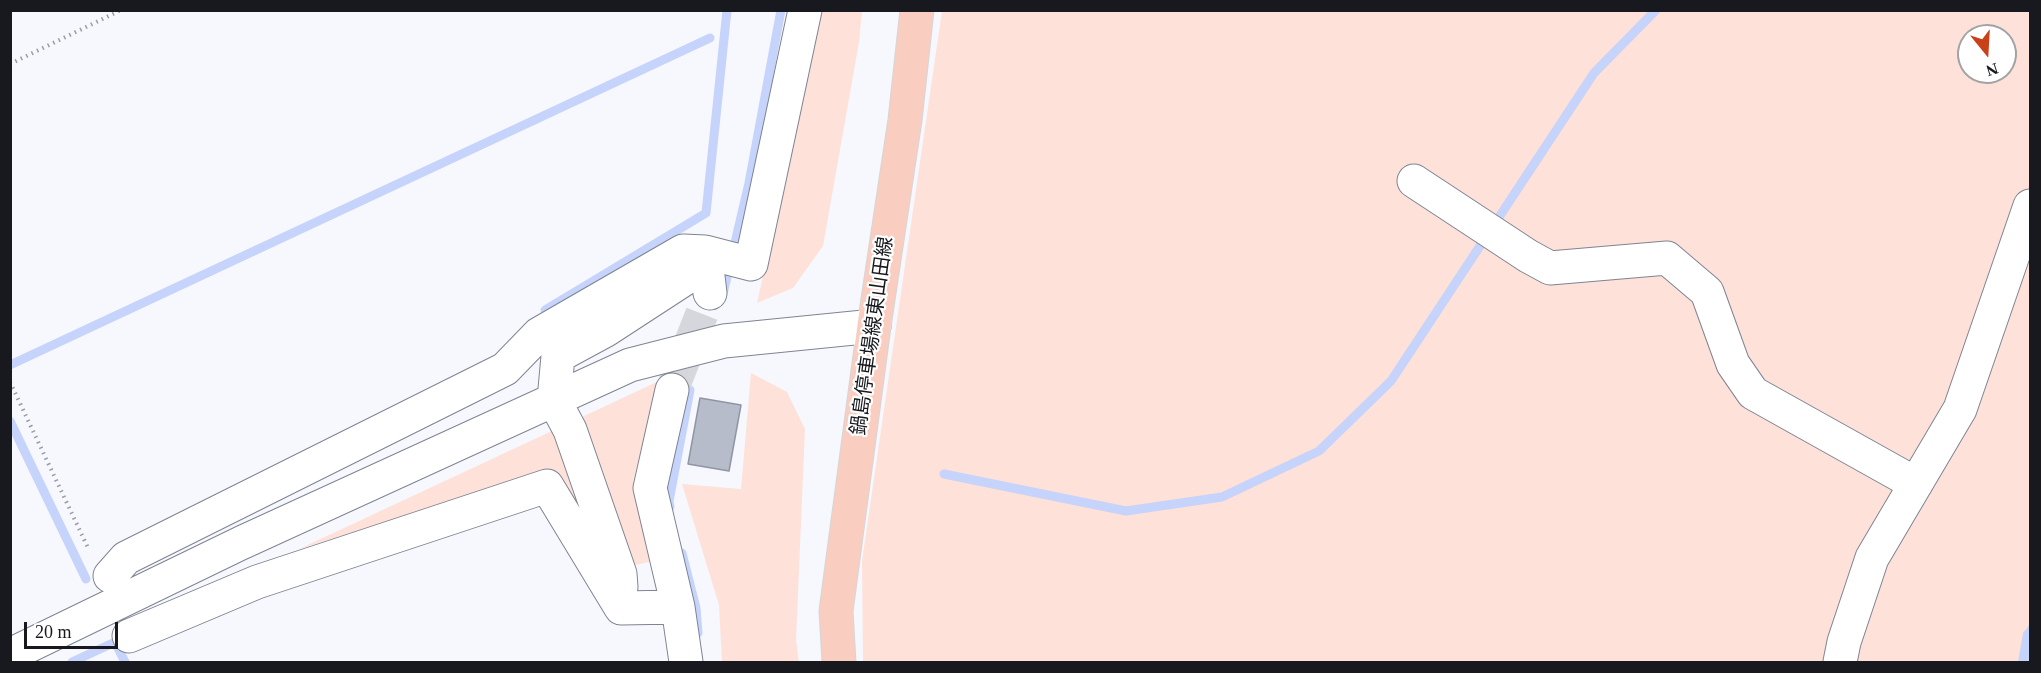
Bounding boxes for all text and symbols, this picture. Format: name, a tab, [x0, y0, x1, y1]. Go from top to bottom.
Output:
north arrow	[1957, 24, 2017, 84]
text: N	[1984, 60, 2000, 80]
street label: 鍋島停車場線東山田線	[847, 235, 899, 437]
scale bar	[27, 610, 122, 648]
text: 20 m	[35, 622, 72, 642]

